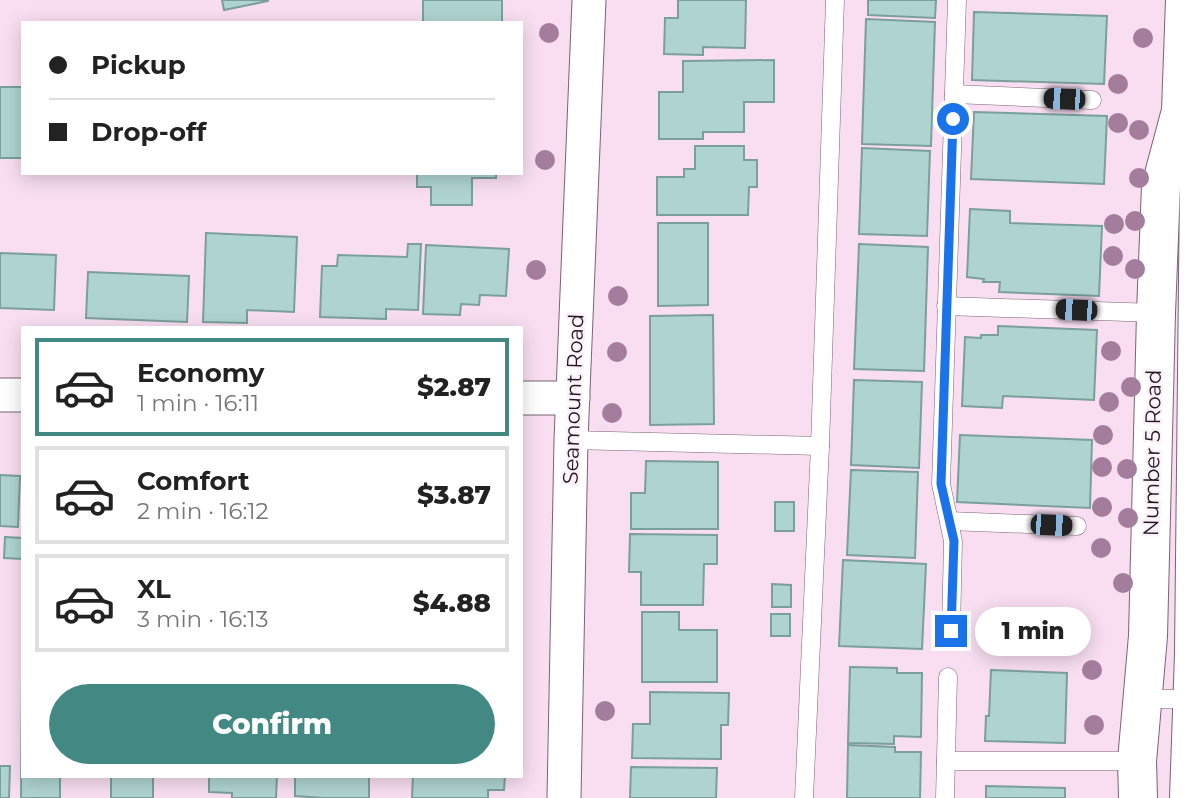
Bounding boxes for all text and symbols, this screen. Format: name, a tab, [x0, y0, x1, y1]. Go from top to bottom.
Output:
text: Pickup	[91, 49, 186, 81]
car	[1043, 88, 1086, 110]
route start	[937, 103, 969, 135]
text: Drop-off	[91, 116, 206, 148]
car	[1055, 299, 1098, 321]
street label: Seamount Road	[558, 313, 588, 485]
icon: car	[53, 356, 116, 419]
text: Economy	[137, 357, 264, 389]
street label: Number 5 Road	[1138, 369, 1166, 537]
text: $2.87	[417, 371, 491, 403]
text: 1 min · 16:11	[137, 389, 259, 417]
icon: car	[53, 464, 116, 527]
text: Comfort	[137, 465, 249, 497]
text: $3.87	[417, 479, 491, 511]
text: 2 min · 16:12	[137, 497, 269, 525]
car	[1030, 514, 1073, 536]
icon: car	[53, 572, 116, 635]
text: XL	[137, 573, 171, 605]
text: $4.88	[413, 587, 491, 619]
text: 3 min · 16:13	[137, 605, 268, 633]
callout: 1 min	[976, 606, 1091, 656]
route end	[935, 615, 967, 647]
text: 1 min	[1001, 617, 1065, 645]
button: Confirm	[49, 684, 495, 764]

